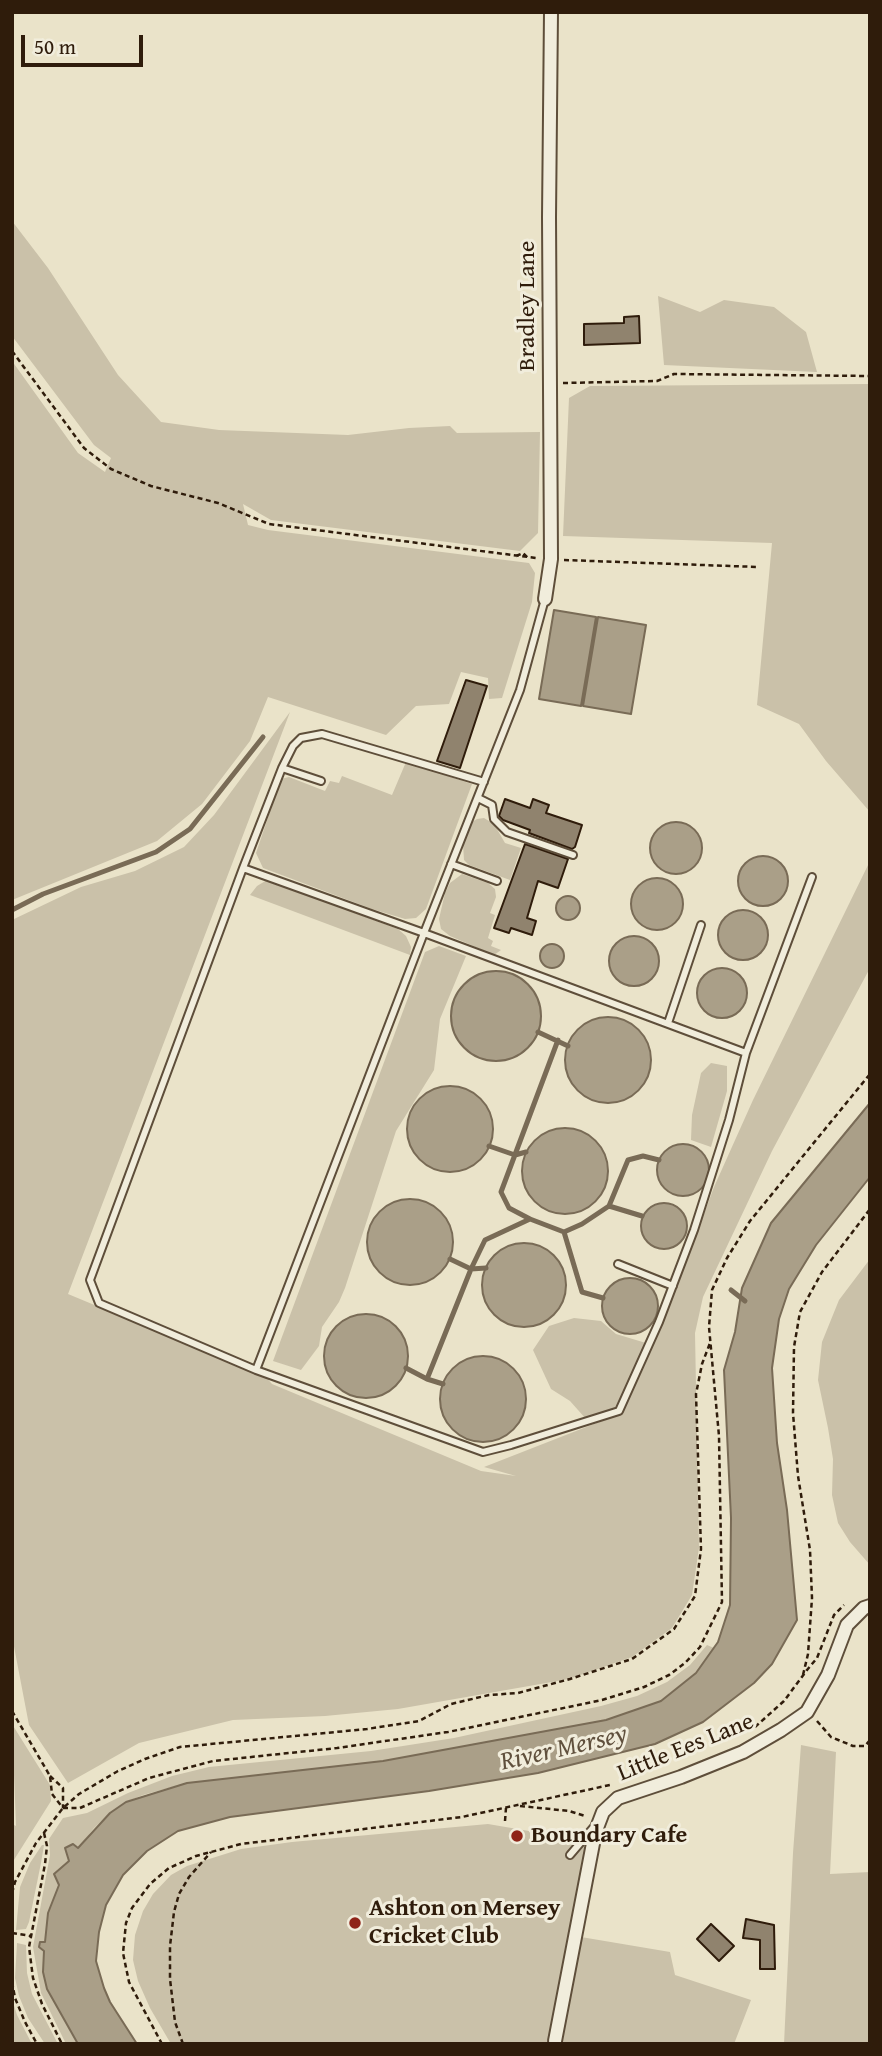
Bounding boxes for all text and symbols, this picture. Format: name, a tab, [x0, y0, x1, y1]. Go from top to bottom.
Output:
scale bar	[24, 21, 147, 65]
text: 50 m	[34, 31, 76, 62]
street label: Bradley Lane	[514, 241, 542, 371]
street label: Little Ees Lane	[614, 1708, 758, 1788]
water label: River Mersey	[498, 1719, 630, 1779]
place label: Boundary Cafe	[531, 1822, 687, 1850]
marker: Boundary Cafe	[509, 1828, 525, 1844]
place label: Ashton on Mersey Cricket Club	[369, 1895, 560, 1951]
marker: Ashton on Mersey Cricket Club	[347, 1915, 363, 1931]

